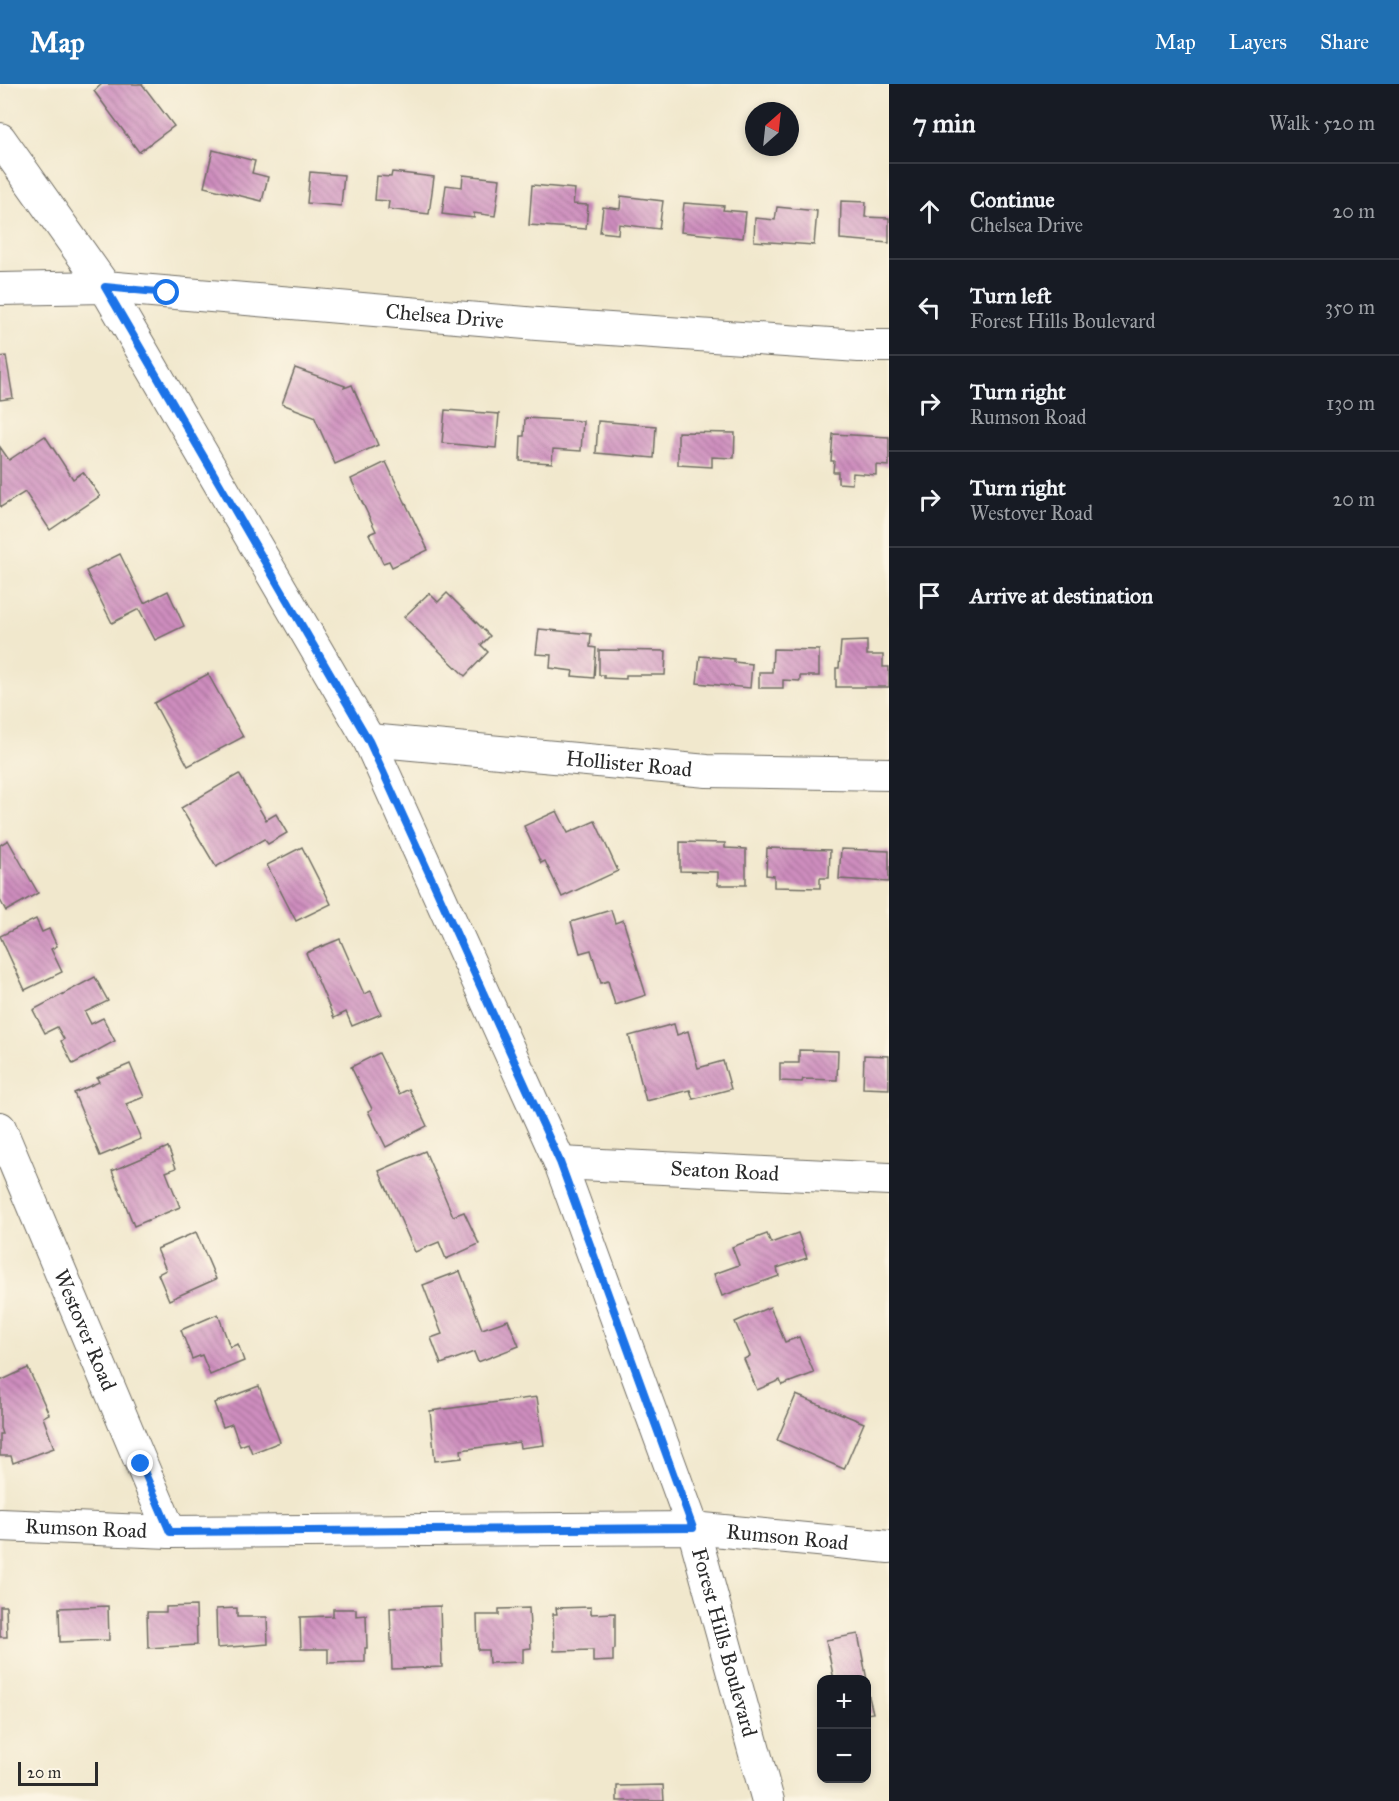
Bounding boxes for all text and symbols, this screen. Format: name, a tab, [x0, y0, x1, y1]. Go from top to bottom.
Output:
text: Map	[30, 25, 85, 60]
text: Map	[1155, 29, 1196, 55]
text: Layers	[1229, 29, 1287, 55]
text: Share	[1320, 29, 1369, 55]
north arrow	[745, 102, 799, 156]
text: 7 min	[913, 107, 976, 139]
text: Walk · 520 m	[1269, 111, 1375, 135]
text: Continue	[970, 186, 1055, 213]
icon: ahead	[913, 195, 946, 228]
text: 20 m	[1332, 199, 1375, 223]
text: Chelsea Drive	[970, 213, 1083, 237]
route start	[153, 279, 179, 305]
text: Turn left	[970, 282, 1052, 309]
icon: left	[913, 291, 946, 324]
text: 350 m	[1325, 295, 1375, 319]
street label: Chelsea Drive	[384, 298, 505, 334]
text: Forest Hills Boulevard	[970, 309, 1156, 333]
text: Turn right	[970, 378, 1066, 405]
icon: right	[913, 387, 946, 420]
text: 130 m	[1326, 391, 1375, 415]
text: Rumson Road	[970, 405, 1087, 429]
text: Turn right	[970, 474, 1066, 501]
icon: right	[913, 483, 946, 516]
text: 20 m	[1332, 487, 1375, 511]
text: Westover Road	[970, 501, 1093, 525]
icon: arrive	[913, 579, 946, 612]
text: Arrive at destination	[970, 582, 1153, 609]
street label: Hollister Road	[565, 745, 694, 783]
street label: Seaton Road	[670, 1155, 780, 1187]
street label: Westover Road	[48, 1265, 122, 1395]
route end	[127, 1450, 153, 1476]
street label: Rumson Road	[24, 1513, 148, 1544]
street label: Rumson Road	[725, 1518, 850, 1556]
street label: Forest Hills Boulevard	[686, 1545, 763, 1740]
map controls	[817, 1675, 871, 1783]
button: +	[817, 1675, 871, 1729]
button: −	[817, 1729, 871, 1783]
scale bar	[18, 1759, 98, 1786]
text: 20 m	[27, 1763, 61, 1782]

